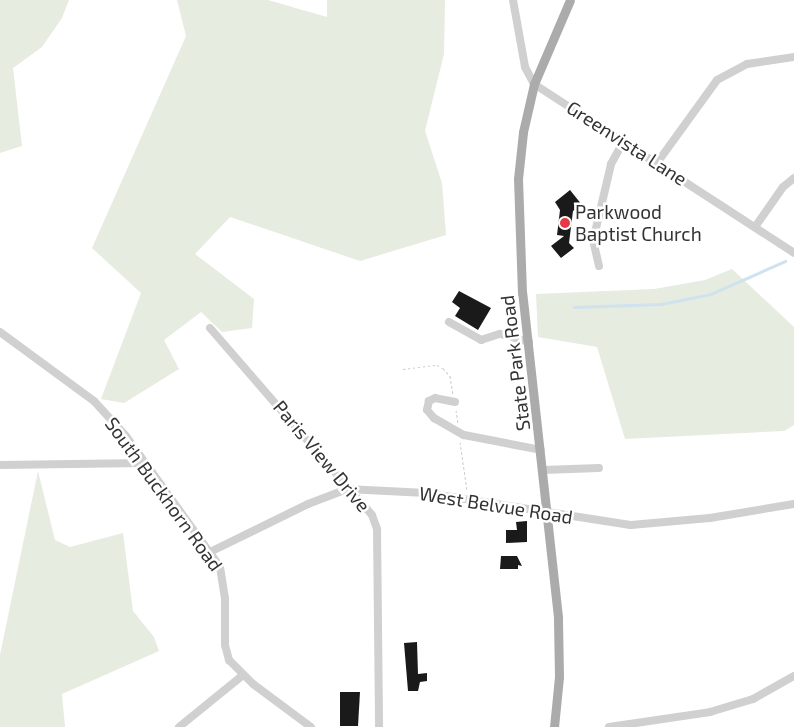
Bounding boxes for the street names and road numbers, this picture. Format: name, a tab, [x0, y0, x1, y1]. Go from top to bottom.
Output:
street label: Greenvista Lane	[563, 96, 691, 190]
street label: State Park Road	[495, 294, 535, 432]
street label: Paris View Drive	[269, 395, 375, 517]
street label: South Buckhorn Road	[100, 413, 228, 575]
street label: West Belvue Road	[418, 482, 574, 528]

